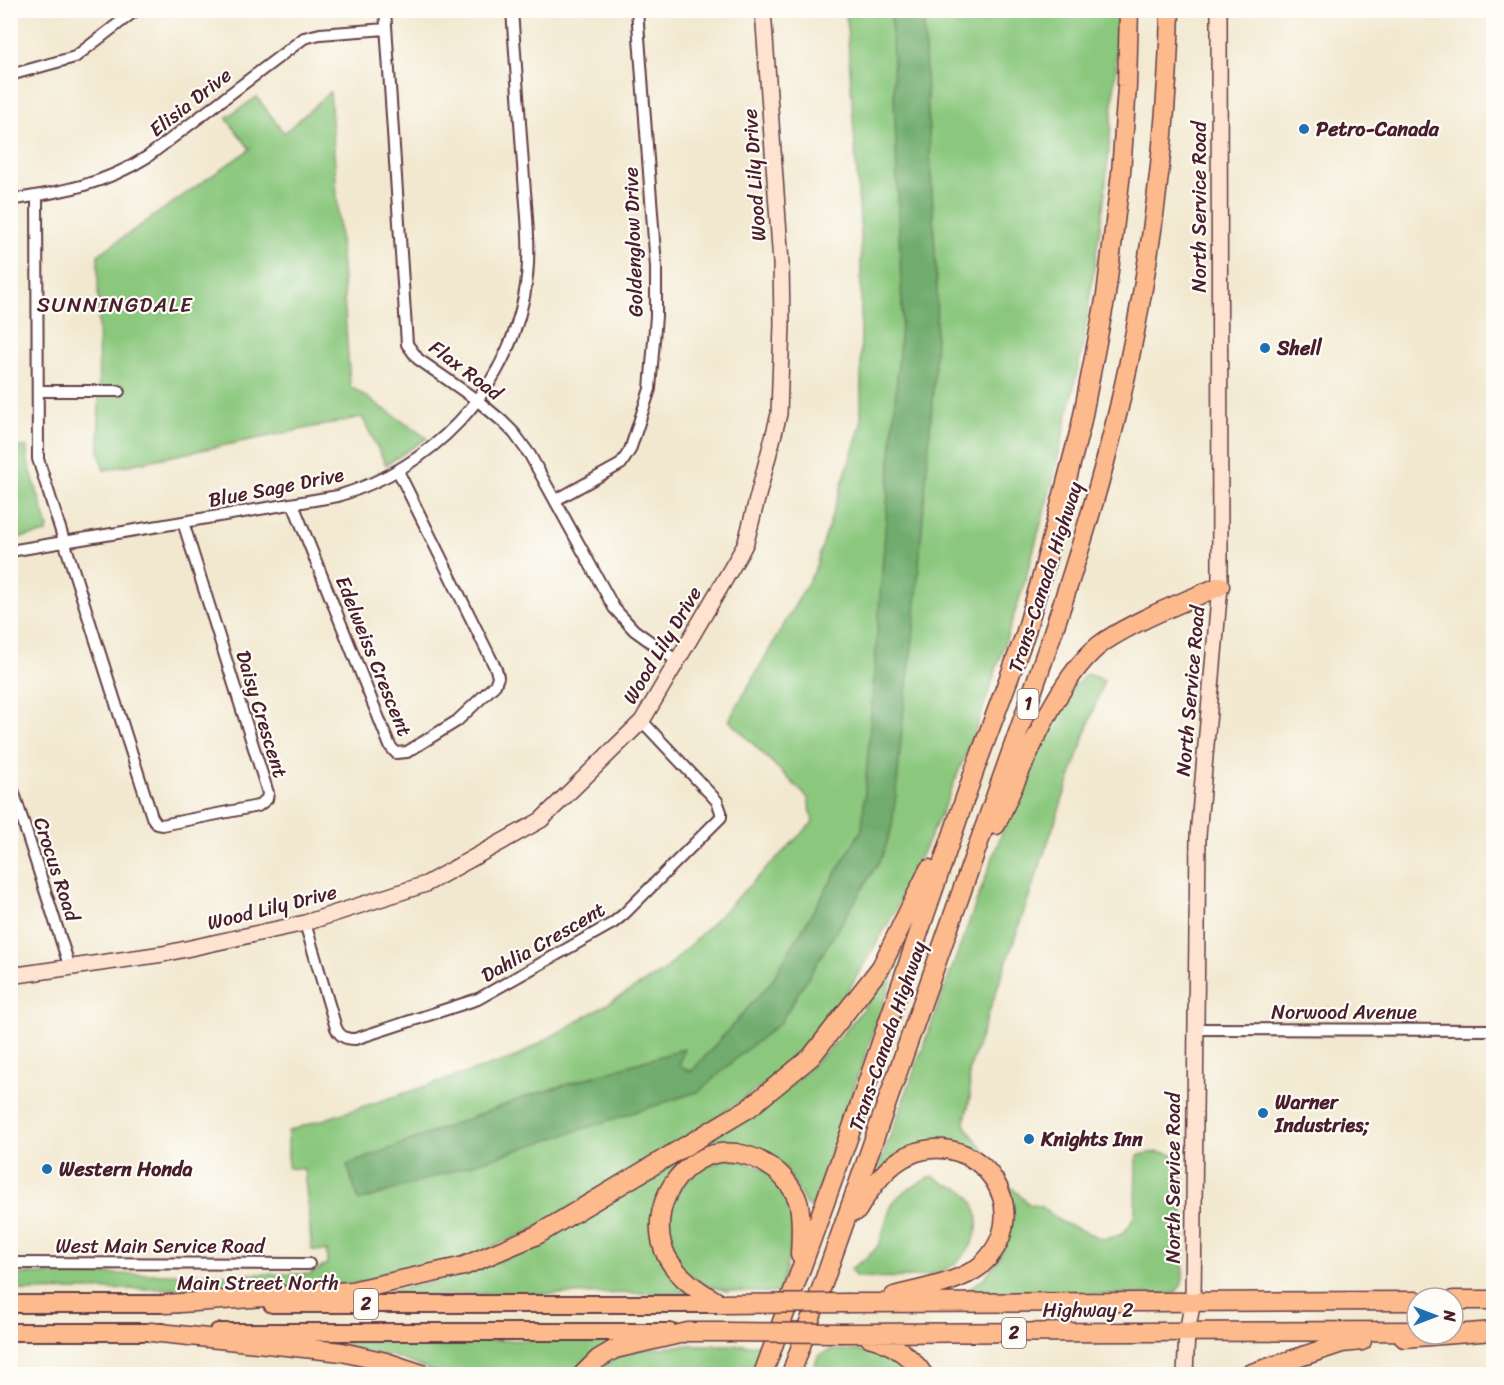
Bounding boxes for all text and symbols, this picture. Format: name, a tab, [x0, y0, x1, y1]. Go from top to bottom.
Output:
street label: Elisia Drive	[141, 59, 240, 146]
street label: Wood Lily Drive	[732, 108, 777, 242]
place label: Petro-Canada	[1316, 112, 1440, 147]
street label: North Service Road	[1182, 120, 1217, 292]
marker: Petro-Canada	[1297, 122, 1311, 136]
street label: Goldenglow Drive	[613, 166, 654, 318]
district label: SUNNINGDALE	[37, 286, 193, 324]
street label: Flax Road	[421, 331, 511, 411]
place label: Shell	[1276, 331, 1323, 366]
marker: Shell	[1258, 341, 1272, 355]
street label: Blue Sage Drive	[205, 457, 347, 518]
street label: Trans-Canada Highway	[998, 476, 1093, 677]
street label: Edelweiss Crescent	[325, 570, 422, 742]
street label: Wood Lily Drive	[613, 579, 712, 711]
street label: North Service Road	[1166, 603, 1216, 778]
street label: Daisy Crescent	[226, 646, 298, 782]
road number: 1	[1018, 689, 1038, 719]
street label: Crocus Road	[23, 813, 90, 927]
street label: Wood Lily Drive	[204, 874, 341, 941]
street label: Dahlia Crescent	[474, 892, 612, 992]
street label: Trans-Canada Highway	[838, 936, 937, 1136]
street label: Norwood Avenue	[1271, 995, 1417, 1030]
place label: Warner Industries;	[1274, 1085, 1370, 1143]
street label: North Service Road	[1156, 1091, 1191, 1263]
marker: Warner Industries;	[1256, 1106, 1270, 1120]
place label: Knights Inn	[1040, 1122, 1143, 1157]
marker: Knights Inn	[1022, 1132, 1036, 1146]
place label: Western Honda	[59, 1152, 193, 1187]
marker: Western Honda	[40, 1162, 54, 1176]
street label: West Main Service Road	[55, 1229, 266, 1264]
street label: Main Street North	[177, 1266, 339, 1301]
north arrow	[1405, 1286, 1465, 1346]
road number: 2	[354, 1289, 378, 1319]
street label: Highway 2	[1042, 1293, 1134, 1328]
text: N	[1435, 1309, 1464, 1322]
road number: 2	[1002, 1318, 1026, 1348]

